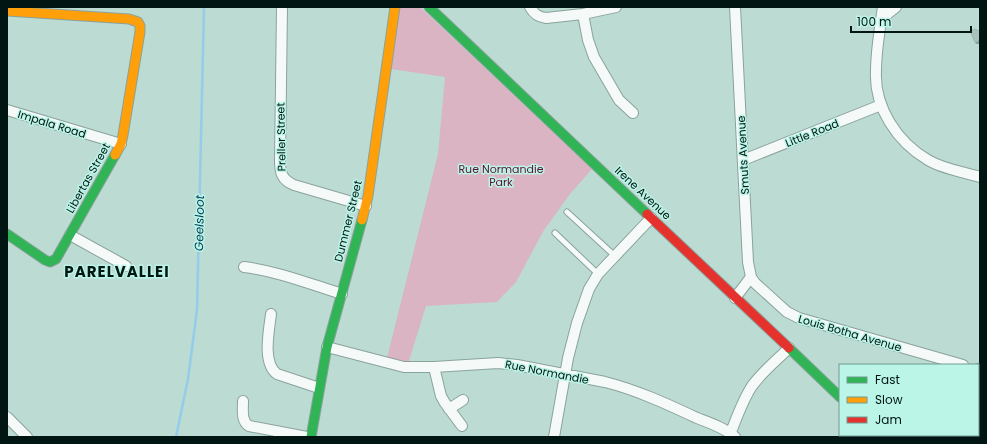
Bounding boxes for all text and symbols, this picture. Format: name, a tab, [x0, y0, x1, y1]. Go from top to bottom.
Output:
scale bar	[851, 8, 971, 34]
text: 100 m	[857, 13, 891, 30]
street label: Preller Street	[272, 102, 290, 172]
street label: Impala Road	[16, 106, 88, 142]
street label: Smuts Avenue	[733, 115, 753, 195]
street label: Little Road	[783, 115, 841, 151]
street label: Libertas Street	[62, 140, 114, 216]
park label: Rue Normandie Park	[458, 161, 544, 190]
street label: Irene Avenue	[611, 163, 675, 223]
street label: Dummer Street	[330, 179, 366, 263]
water label: Geelsloot	[190, 194, 208, 251]
district label: PARELVALLEI	[64, 261, 170, 282]
street label: Louis Botha Avenue	[796, 311, 904, 355]
street label: Rue Normandie	[504, 356, 590, 388]
legend	[839, 364, 979, 436]
text: Fast	[875, 371, 900, 388]
text: Slow	[875, 391, 903, 408]
text: Jam	[875, 411, 902, 428]

